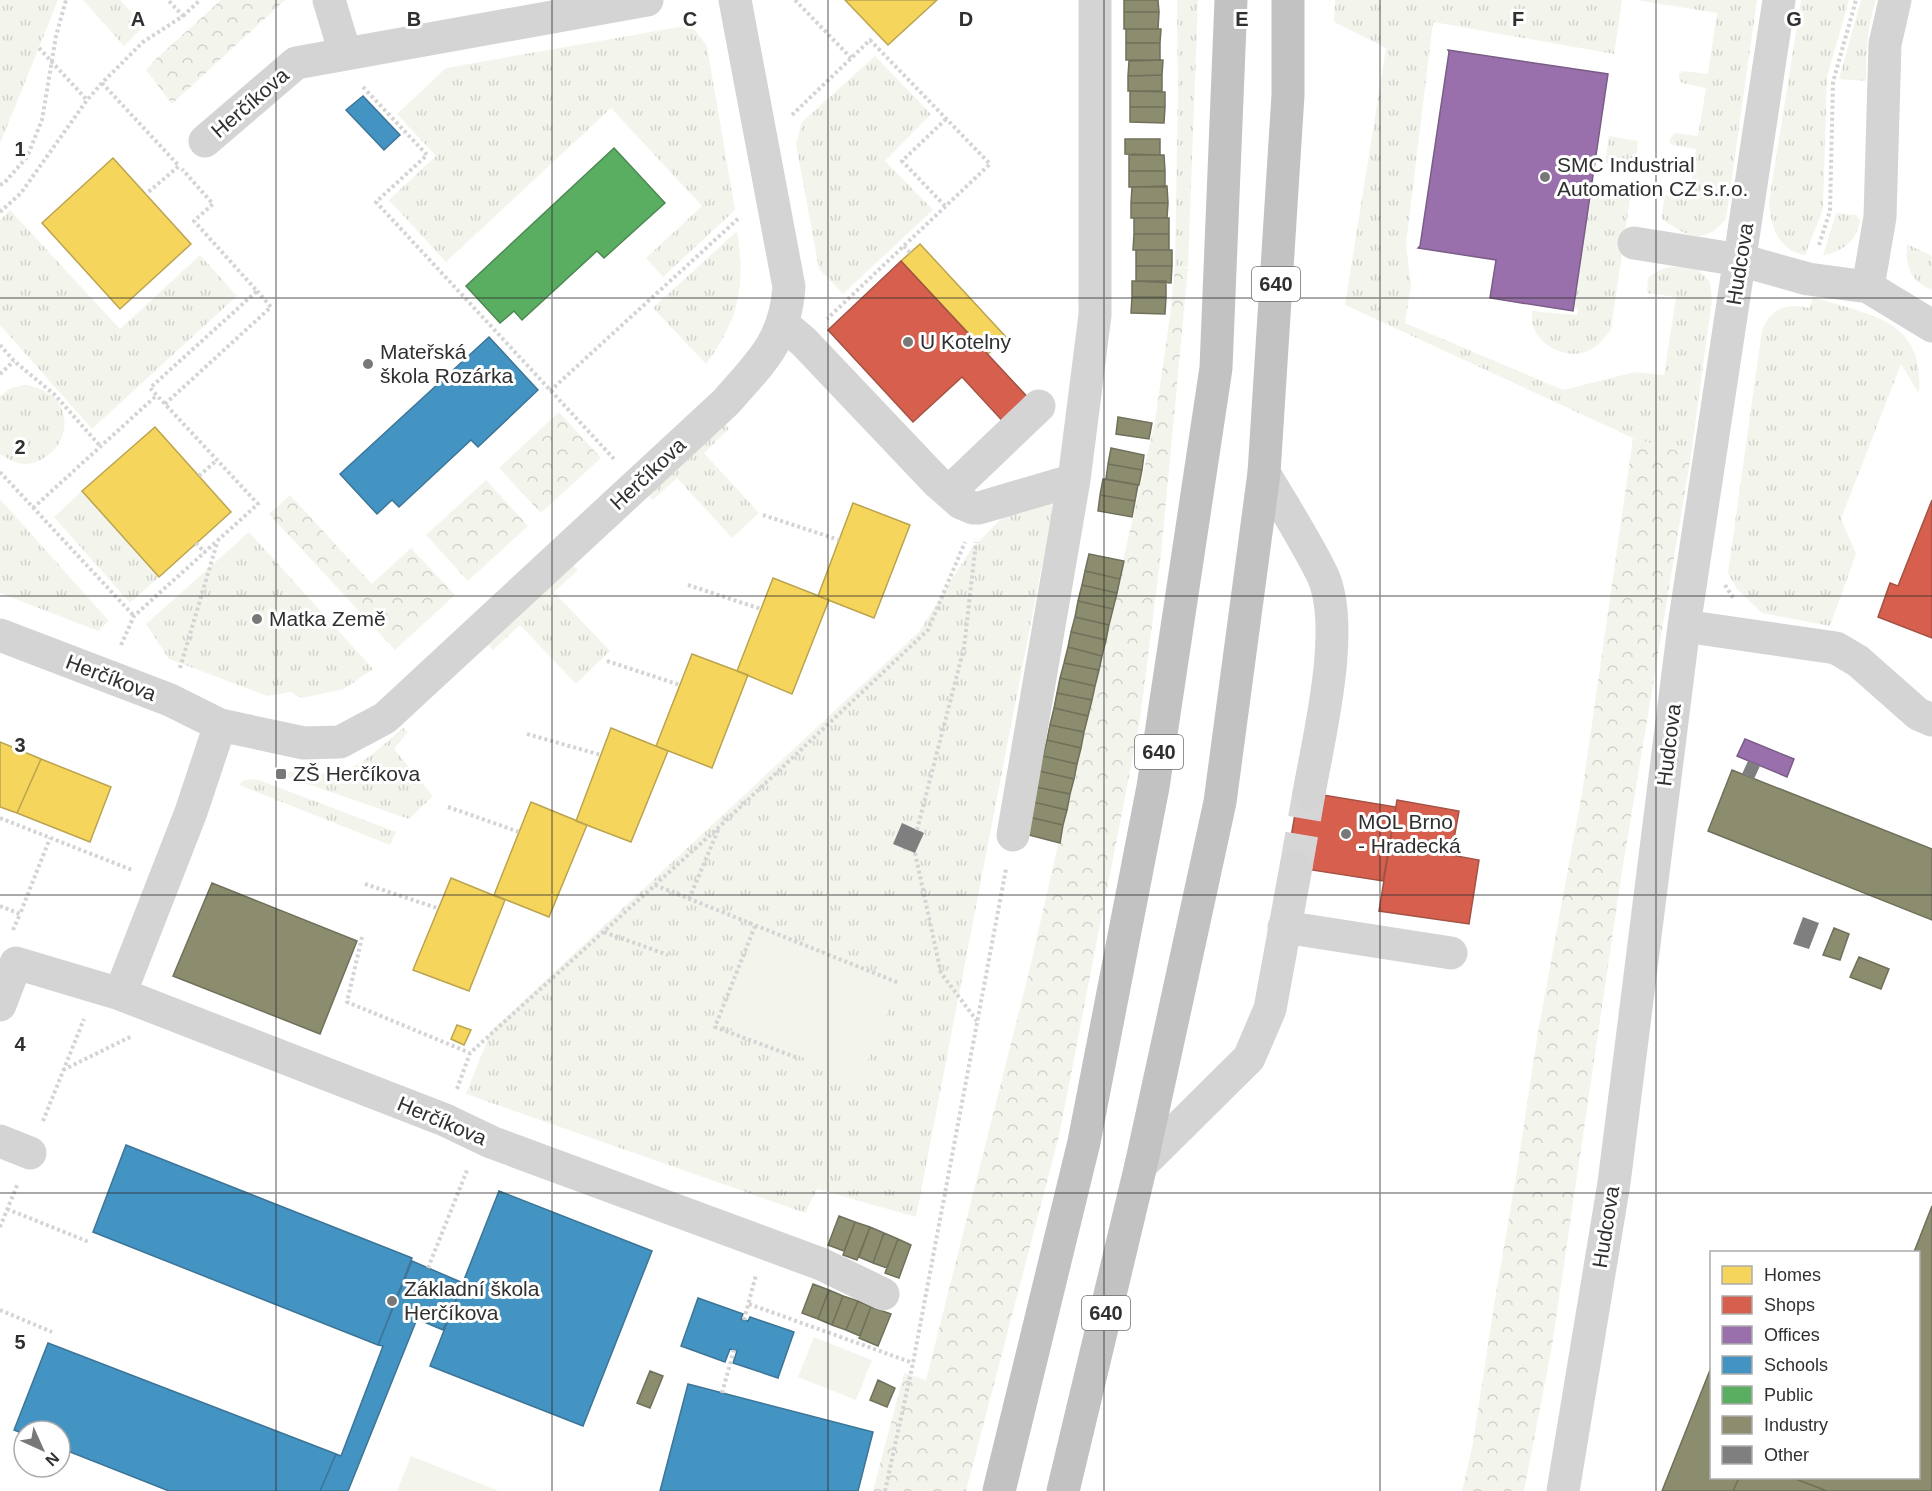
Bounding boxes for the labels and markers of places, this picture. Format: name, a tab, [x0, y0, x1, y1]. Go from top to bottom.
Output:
place label: SMC Industrial Automation CZ s.r.o.	[1557, 153, 1748, 200]
marker: SMC Industrial Automation CZ s.r.o.	[1538, 170, 1552, 184]
place label: U Kotelny	[920, 330, 1012, 353]
marker: U Kotelny	[901, 335, 915, 349]
place label: Mateřská škola Rozárka	[380, 340, 513, 387]
marker: Mateřská škola Rozárka	[361, 357, 375, 371]
place label: Matka Země	[269, 607, 386, 630]
marker: Matka Země	[250, 612, 264, 626]
place label: ZŠ Herčíkova	[293, 762, 421, 785]
marker: ZŠ Herčíkova	[274, 767, 288, 781]
place label: MOL Brno - Hradecká	[1358, 810, 1461, 857]
marker: MOL Brno - Hradecká	[1339, 827, 1353, 841]
place label: Základní škola Herčíkova	[404, 1277, 540, 1324]
marker: Základní škola Herčíkova	[385, 1294, 399, 1308]

